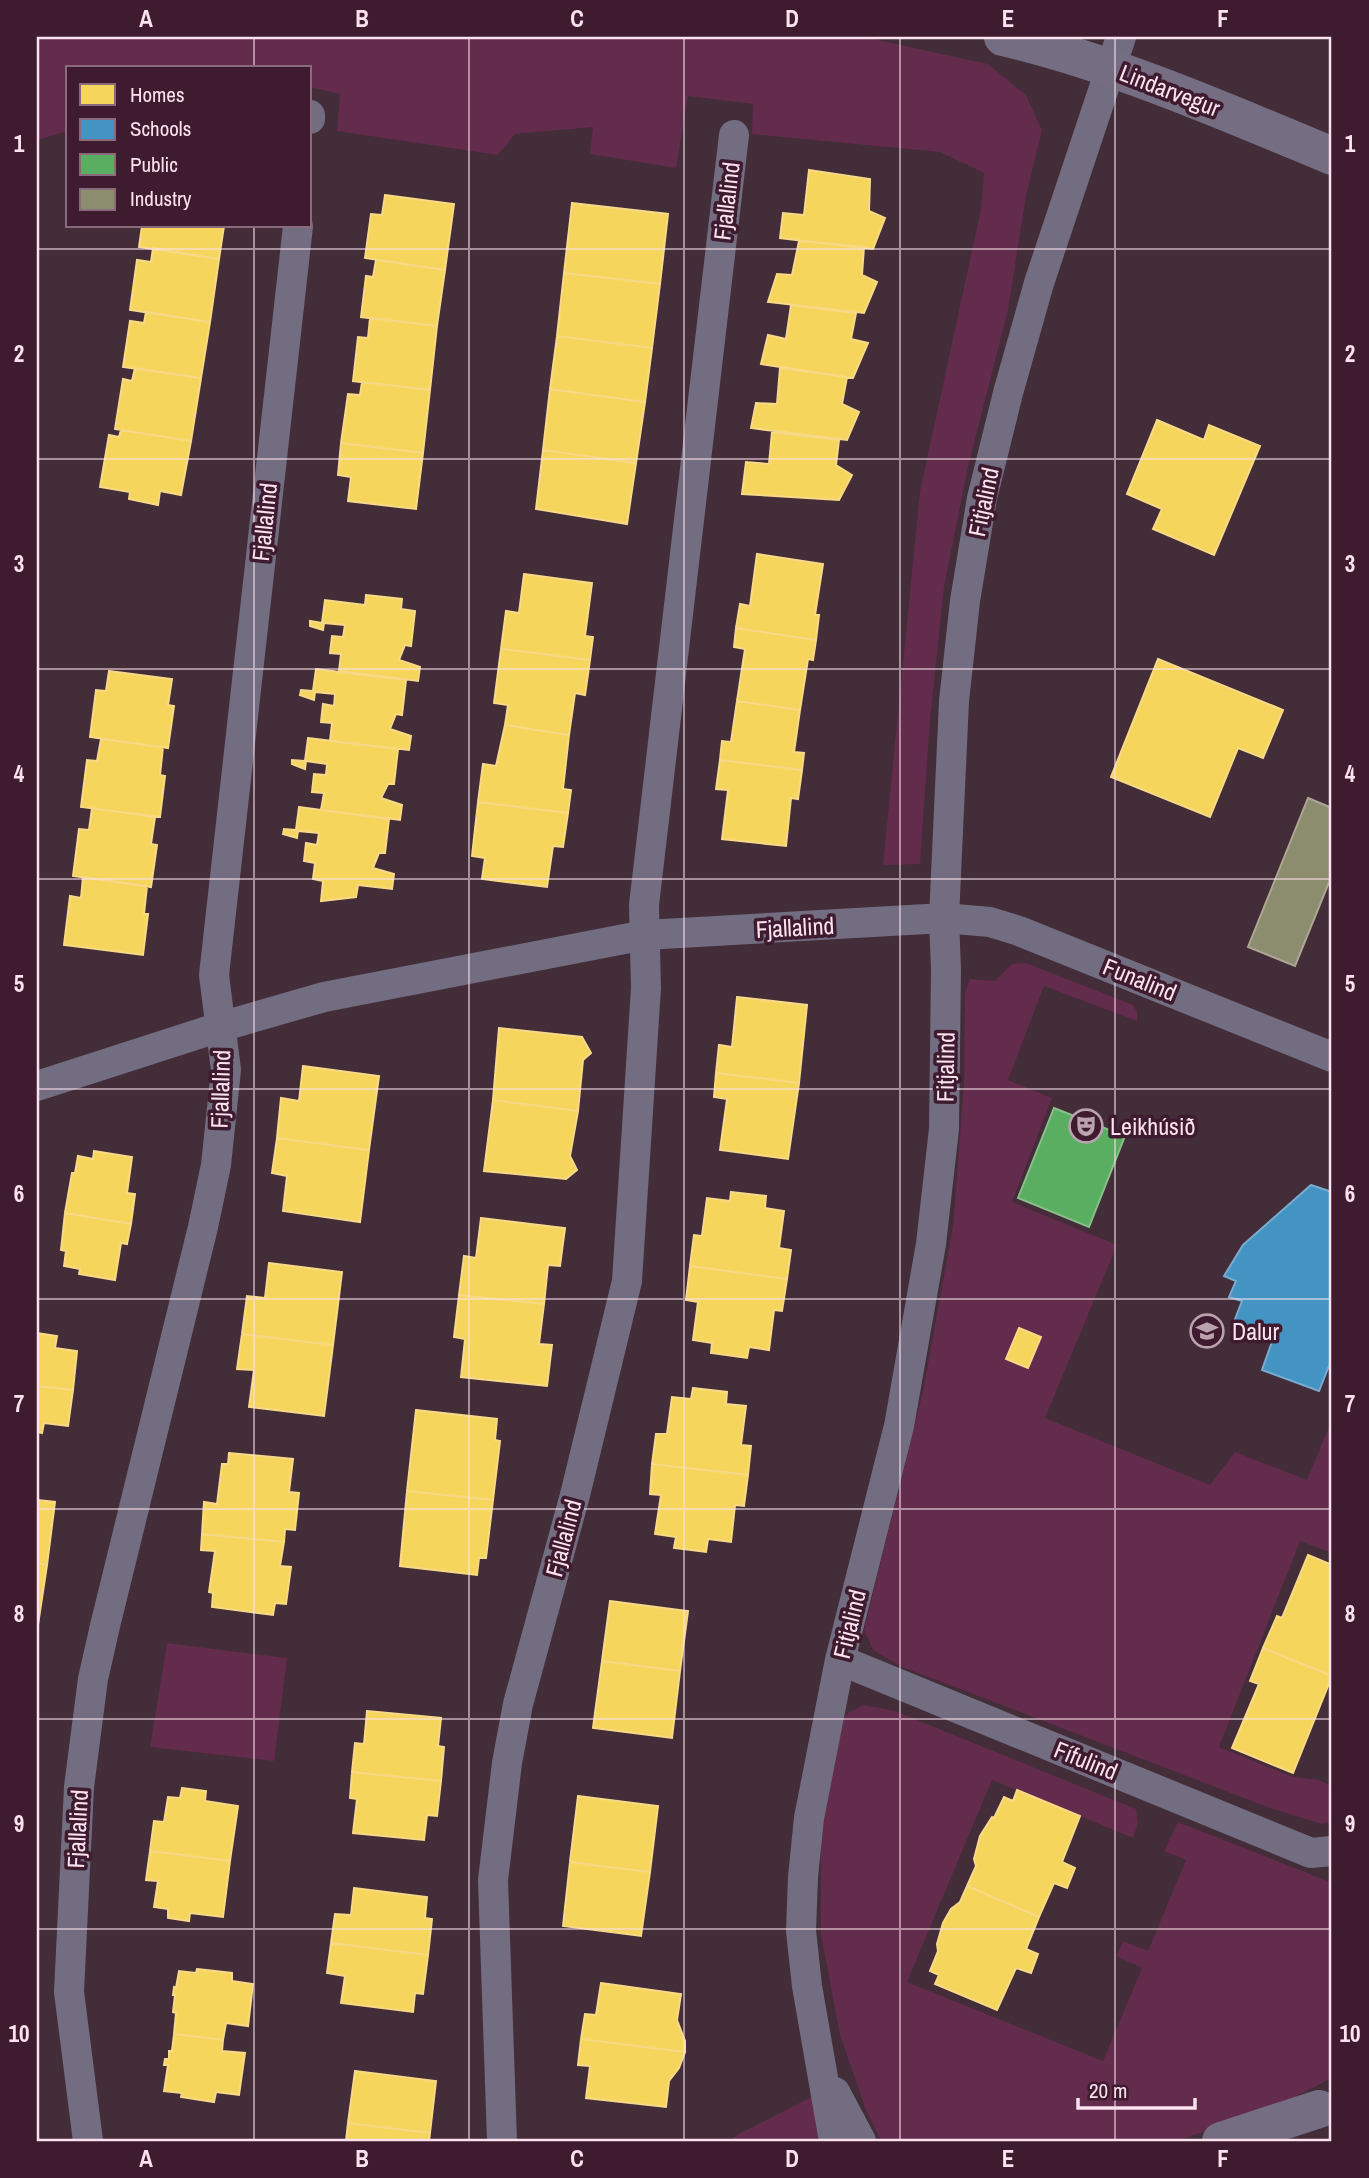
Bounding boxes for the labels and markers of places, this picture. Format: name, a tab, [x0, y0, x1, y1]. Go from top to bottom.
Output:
theatre icon: Leikhúsið	[1067, 1107, 1105, 1145]
place label: Leikhúsið	[1110, 1110, 1195, 1142]
school or university icon: Dalur	[1188, 1312, 1226, 1350]
place label: Dalur	[1232, 1315, 1279, 1347]

